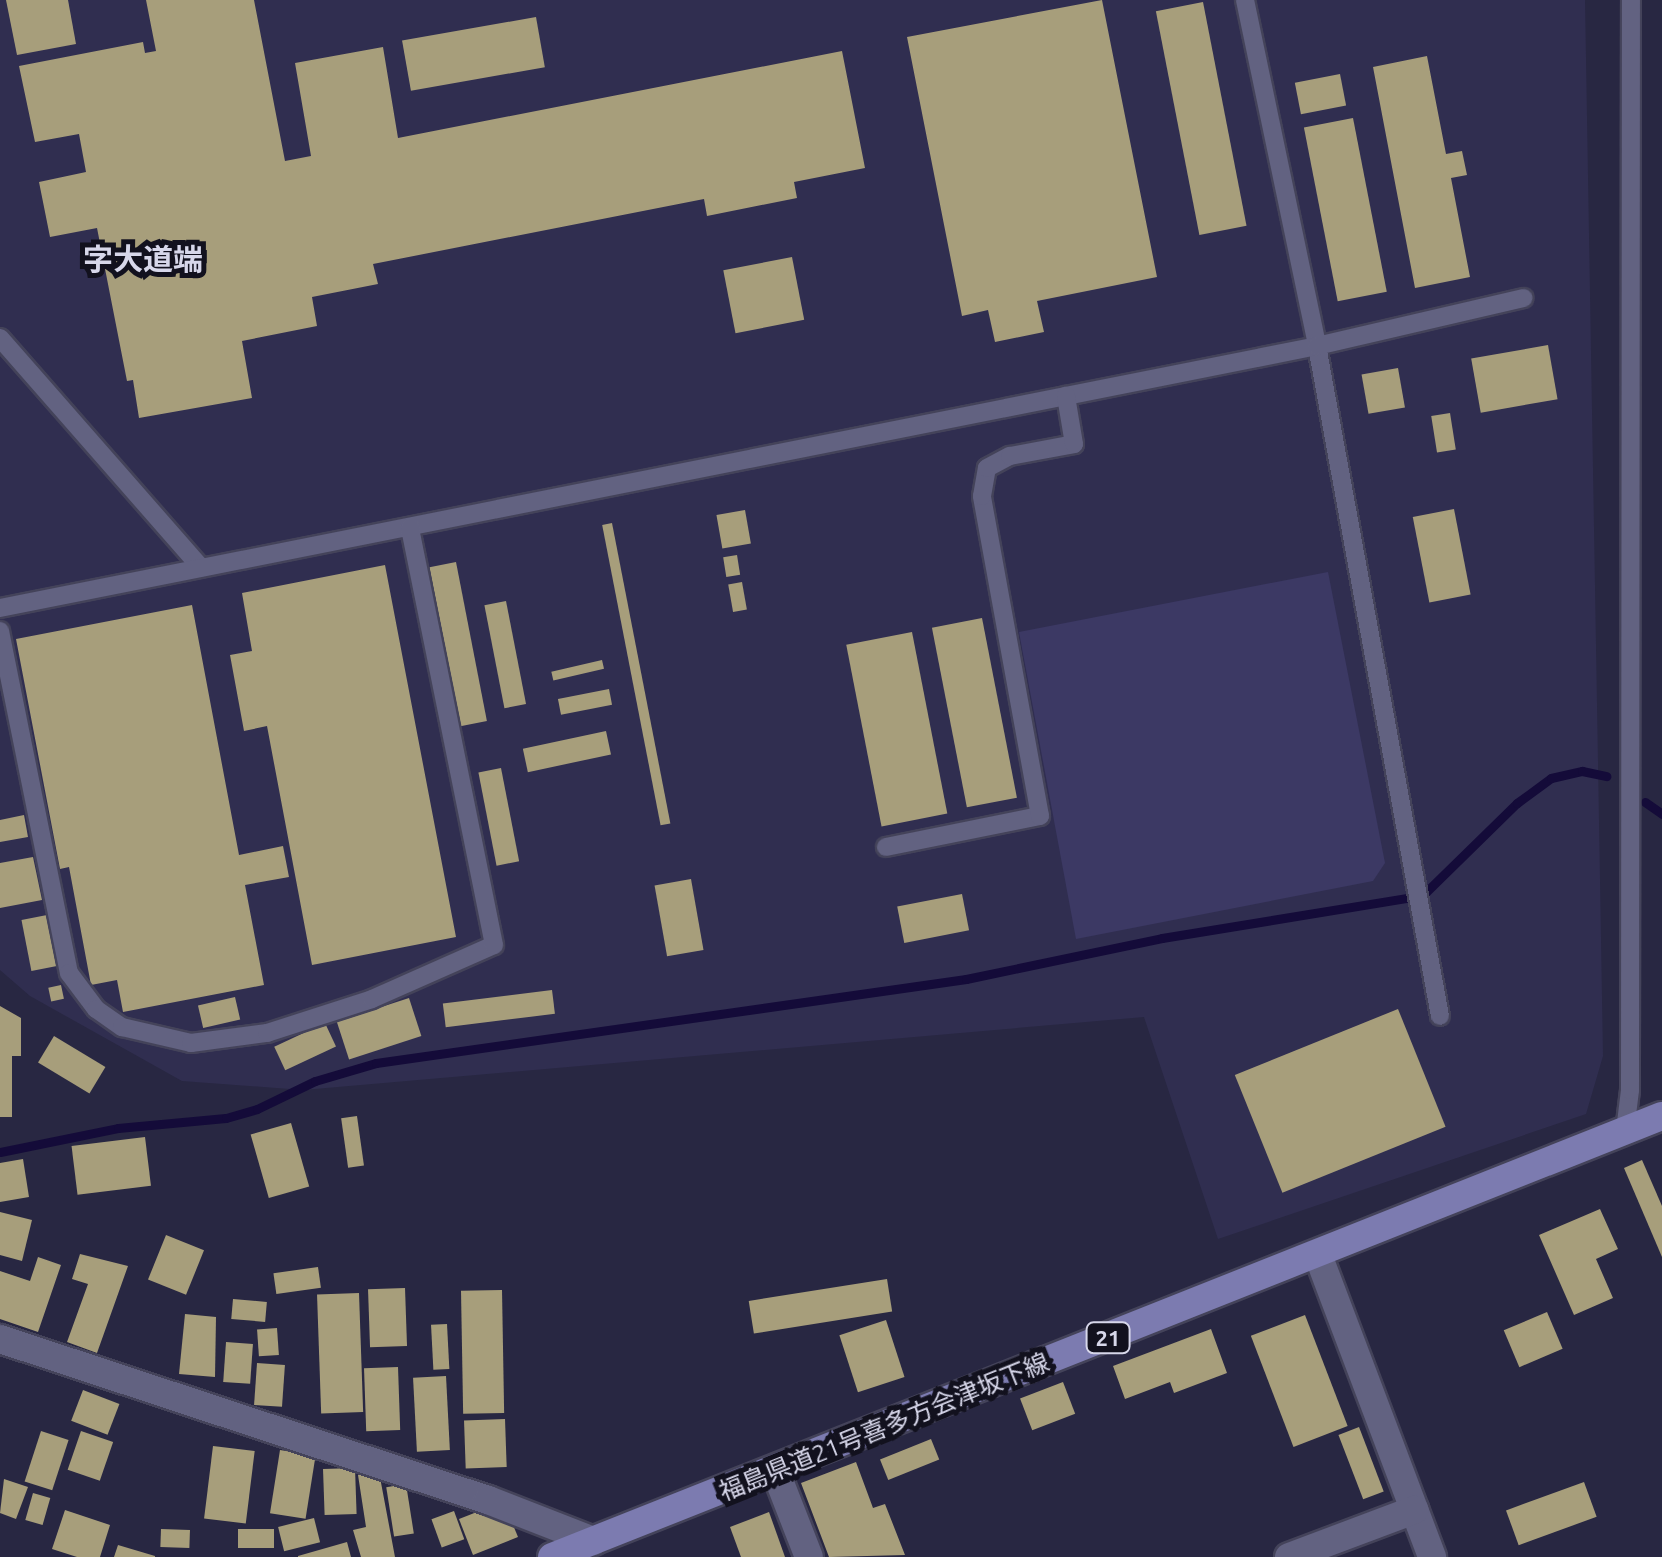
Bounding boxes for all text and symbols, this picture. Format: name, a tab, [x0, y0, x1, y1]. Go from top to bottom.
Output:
district label: 字大道端	[83, 241, 203, 277]
road number: 21	[1086, 1321, 1130, 1355]
street label: 福島県道21号喜多方会津坂下線	[715, 1347, 1053, 1507]

